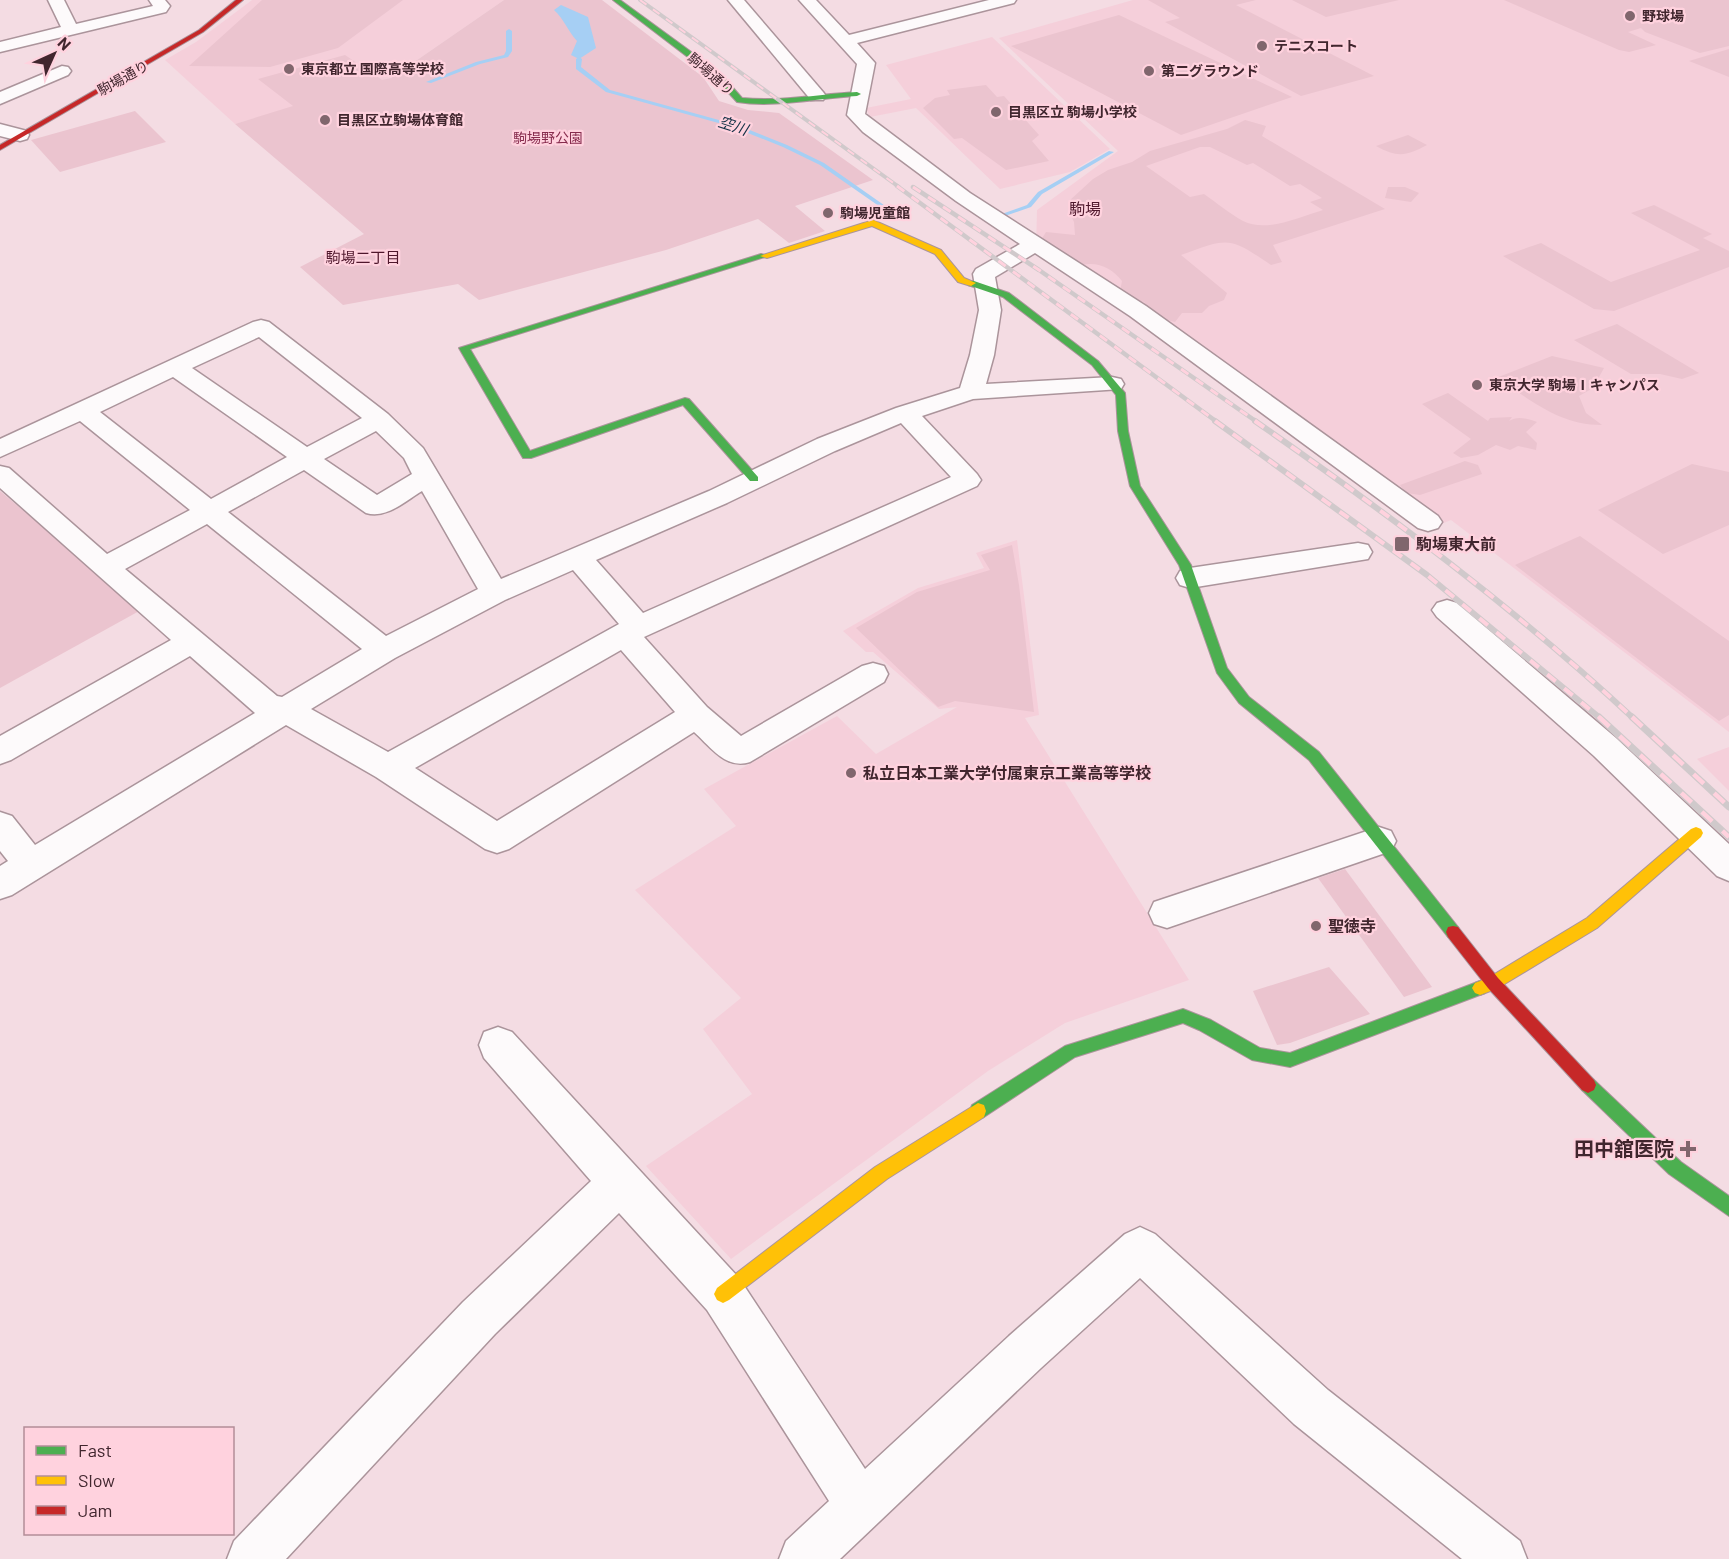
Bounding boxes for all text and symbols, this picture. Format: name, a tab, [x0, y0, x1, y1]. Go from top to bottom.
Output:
place label: 野球場	[1642, 7, 1684, 24]
marker: 野球場	[1623, 9, 1637, 23]
north arrow	[24, 24, 84, 84]
text: N	[54, 33, 75, 54]
place label: テニスコート	[1274, 37, 1358, 54]
marker: テニスコート	[1255, 39, 1269, 53]
street label: 駒場通り	[685, 49, 738, 98]
street label: 駒場通り	[94, 57, 151, 99]
place label: 東京都立 国際高等学校	[301, 60, 444, 77]
marker: 東京都立 国際高等学校	[282, 62, 296, 76]
place label: 第二グラウンド	[1161, 62, 1259, 79]
marker: 第二グラウンド	[1142, 64, 1156, 78]
place label: 目黒区立 駒場小学校	[1008, 103, 1137, 120]
marker: 目黒区立 駒場小学校	[989, 105, 1003, 119]
place label: 目黒区立駒場体育館	[337, 111, 463, 128]
water label: 空川	[716, 112, 752, 139]
marker: 目黒区立駒場体育館	[318, 113, 332, 127]
park label: 駒場野公園	[513, 129, 583, 146]
district label: 駒場	[1069, 199, 1101, 218]
place label: 駒場児童館	[840, 204, 910, 221]
marker: 駒場児童館	[821, 206, 835, 220]
district label: 駒場二丁目	[325, 248, 401, 266]
place label: 東京大学 駒場Ⅰキャンパス	[1489, 376, 1660, 393]
marker: 東京大学 駒場Ⅰキャンパス	[1470, 378, 1484, 392]
place label: 駒場東大前	[1416, 534, 1496, 553]
marker: 駒場東大前	[1393, 535, 1411, 553]
place label: 私立日本工業大学付属東京工業高等学校	[863, 763, 1151, 782]
marker: 私立日本工業大学付属東京工業高等学校	[844, 766, 858, 780]
place label: 聖徳寺	[1328, 916, 1376, 935]
marker: 聖徳寺	[1309, 919, 1323, 933]
place label: 田中舘医院	[1574, 1136, 1674, 1160]
marker: 田中舘医院	[1679, 1140, 1697, 1158]
legend	[24, 1427, 234, 1535]
text: Fast	[78, 1439, 112, 1461]
text: Slow	[78, 1469, 115, 1491]
text: Jam	[78, 1499, 112, 1521]

